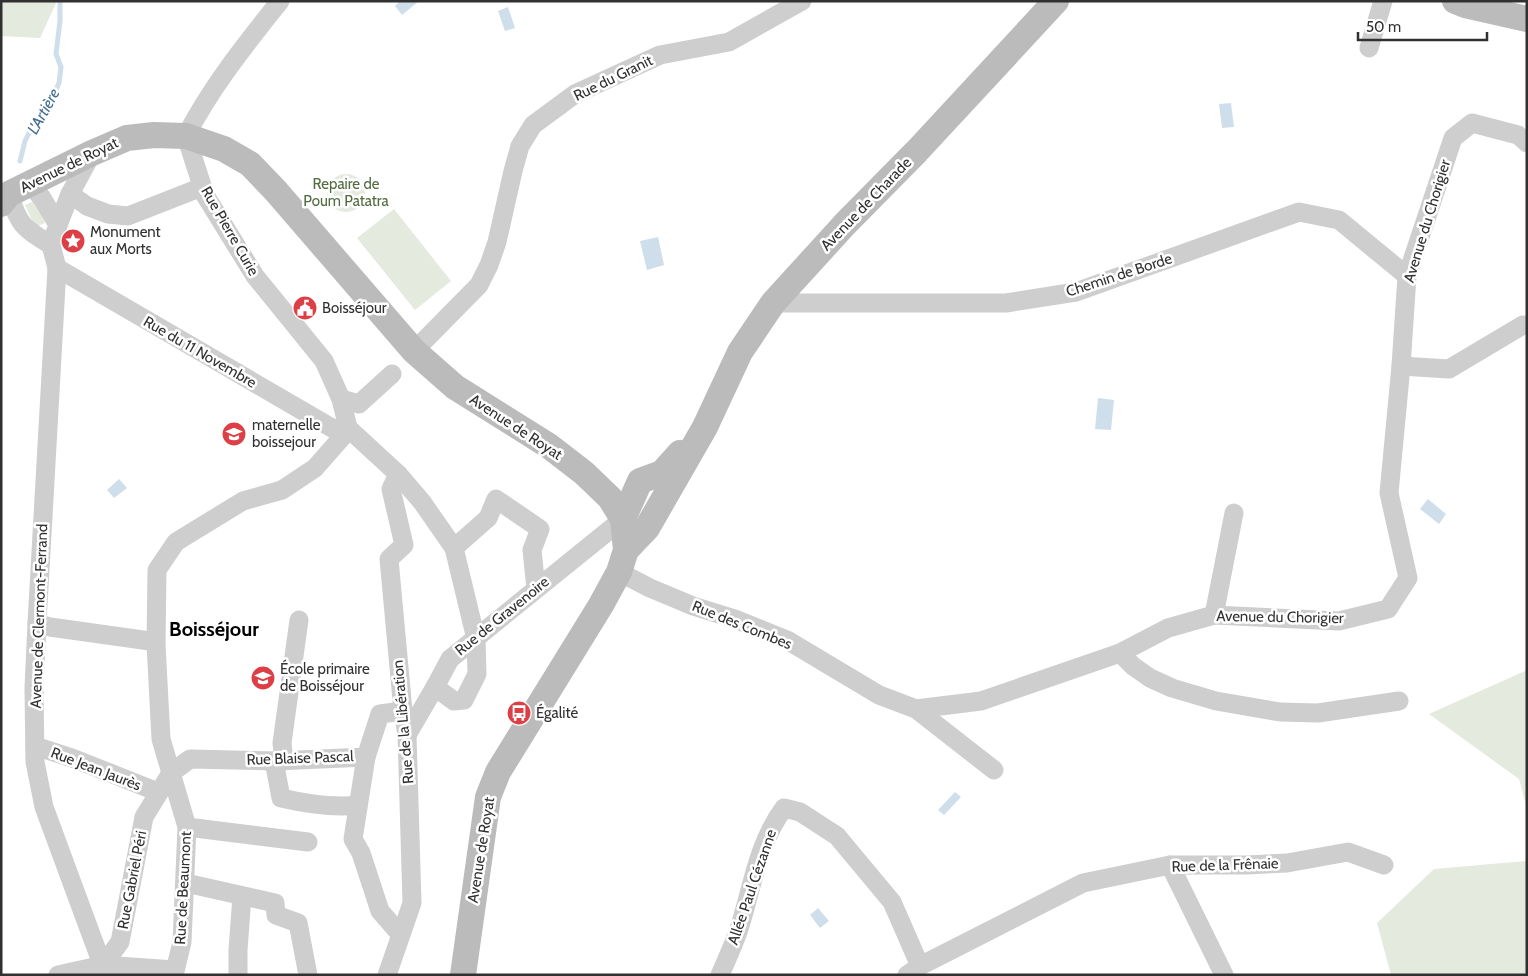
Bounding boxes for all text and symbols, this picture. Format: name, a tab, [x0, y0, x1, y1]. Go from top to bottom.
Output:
scale bar	[1358, 10, 1487, 42]
text: 50 m	[1366, 18, 1401, 36]
street label: Rue du Granit	[570, 51, 656, 105]
water label: L'Artière	[23, 85, 64, 137]
street label: Avenue de Royat	[17, 134, 121, 196]
street label: Avenue de Charade	[817, 153, 915, 254]
street label: Avenue du Chorigier	[1400, 157, 1454, 285]
park label: Repaire de Poum Patatra	[303, 175, 390, 210]
street label: Rue Pierre Curie	[197, 183, 263, 279]
place label: Monument aux Morts	[90, 223, 161, 258]
place icon: Monument aux Morts	[60, 228, 86, 254]
street label: Chemin de Borde	[1064, 249, 1175, 301]
public building icon: Boisséjour	[292, 295, 318, 321]
place label: Boisséjour	[322, 299, 387, 317]
street label: Rue du 11 Novembre	[140, 312, 260, 392]
street label: Avenue de Royat	[466, 390, 566, 464]
place label: maternelle boissejour	[252, 416, 321, 451]
school or university icon: maternelle boissejour	[221, 421, 247, 447]
street label: Avenue de Clermont-Ferrand	[27, 523, 51, 709]
street label: Rue de Gravenoire	[451, 572, 553, 659]
street label: Rue des Combes	[689, 597, 795, 653]
street label: Avenue du Chorigier	[1216, 607, 1344, 627]
district label: Boisséjour	[169, 617, 259, 641]
place label: École primaire de Boisséjour	[280, 659, 370, 695]
street label: Rue de la Libération	[389, 659, 417, 785]
school or university icon: École primaire de Boisséjour	[250, 665, 276, 691]
bus stop icon: Égalité	[506, 700, 532, 726]
place label: Égalité	[536, 703, 578, 722]
street label: Rue Jean Jaurès	[48, 744, 144, 794]
street label: Rue Blaise Pascal	[246, 747, 354, 769]
street label: Avenue de Royat	[464, 796, 498, 904]
street label: Allée Paul Cézanne	[724, 827, 780, 947]
street label: Rue Gabriel Péri	[114, 829, 150, 931]
street label: Rue de Beaumont	[171, 831, 195, 945]
street label: Rue de la Frênaie	[1171, 854, 1279, 876]

